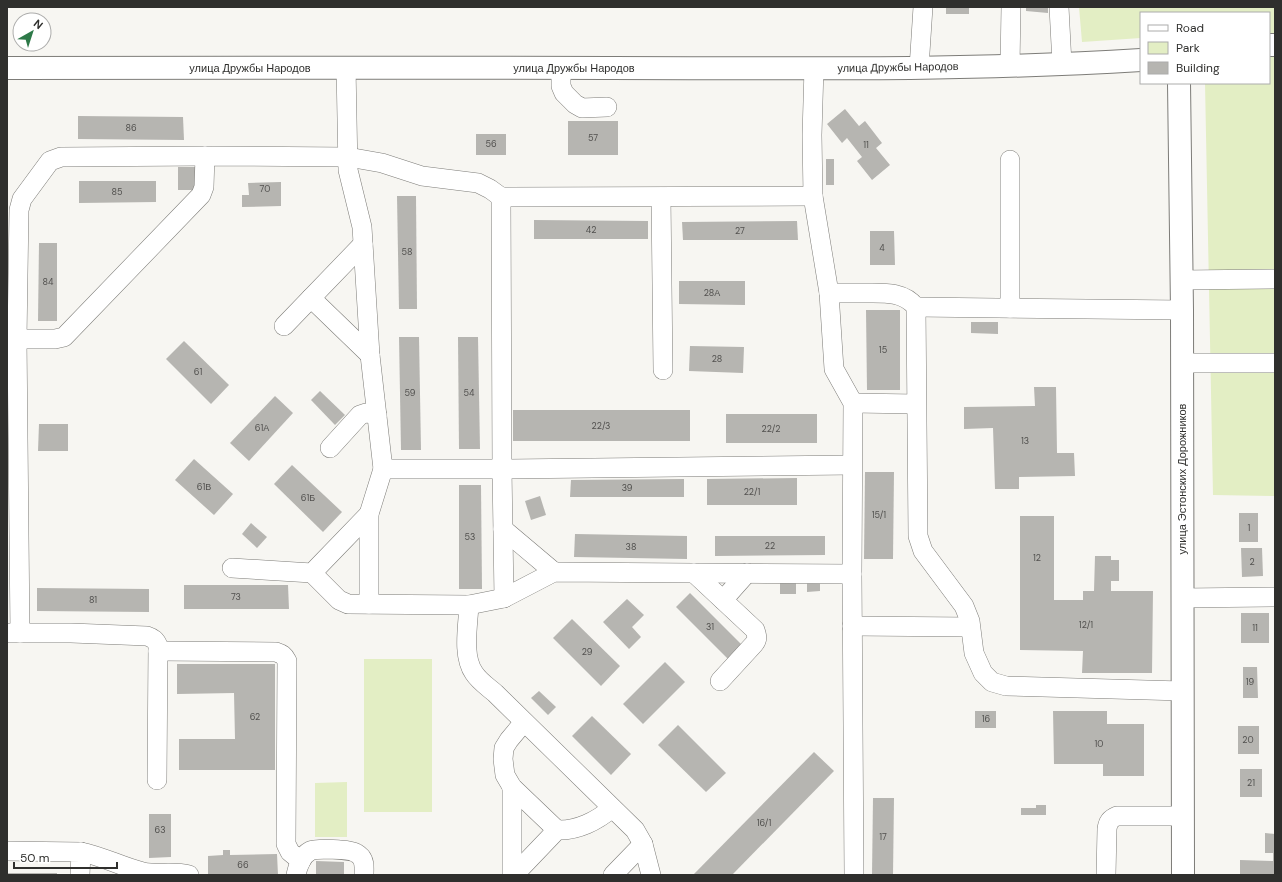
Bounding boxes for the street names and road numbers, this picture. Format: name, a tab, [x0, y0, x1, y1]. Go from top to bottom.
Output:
street label: улица Дружбы Народов	[837, 59, 959, 75]
street label: улица Дружбы Народов	[189, 61, 311, 75]
street label: улица Дружбы Народов	[513, 61, 635, 75]
street label: улица Эстонских Дорожников	[1175, 403, 1189, 554]

